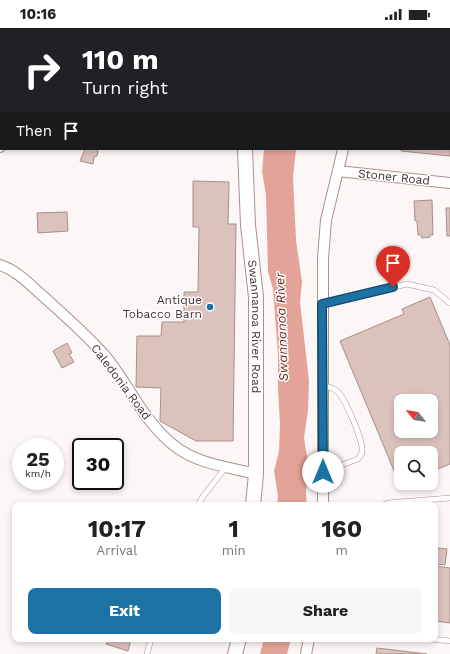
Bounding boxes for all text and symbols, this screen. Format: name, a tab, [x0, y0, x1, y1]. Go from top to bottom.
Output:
text: 10:16	[20, 5, 56, 23]
text: 110 m	[82, 43, 159, 76]
icon: right	[16, 44, 68, 96]
text: Turn right	[82, 77, 168, 98]
icon: arrive	[60, 120, 82, 142]
text: Then	[16, 122, 52, 140]
street label: Stoner Road	[357, 166, 431, 188]
pin	[376, 246, 410, 287]
icon: arrive	[382, 252, 404, 274]
street label: Swannanoa River Road	[245, 259, 263, 393]
water label: Swannanoa River	[272, 271, 291, 382]
place label: Antique Tobacco Barn	[123, 293, 202, 321]
marker: Antique Tobacco Barn	[205, 302, 215, 312]
street label: Caledonia Road	[88, 341, 154, 423]
north arrow	[394, 394, 438, 438]
map controls	[394, 394, 438, 490]
speed limit sign: 30	[72, 438, 124, 490]
button: search	[394, 446, 438, 490]
text: 25	[26, 447, 50, 471]
position arrow	[302, 451, 344, 493]
text: km/h	[25, 468, 51, 479]
text: 10:17	[88, 515, 146, 543]
text: 1	[229, 515, 239, 543]
text: 160	[322, 515, 362, 543]
text: Arrival	[97, 543, 137, 558]
text: min	[222, 543, 246, 558]
text: m	[336, 543, 348, 558]
button: Exit	[28, 588, 221, 634]
button: Share	[229, 588, 422, 634]

